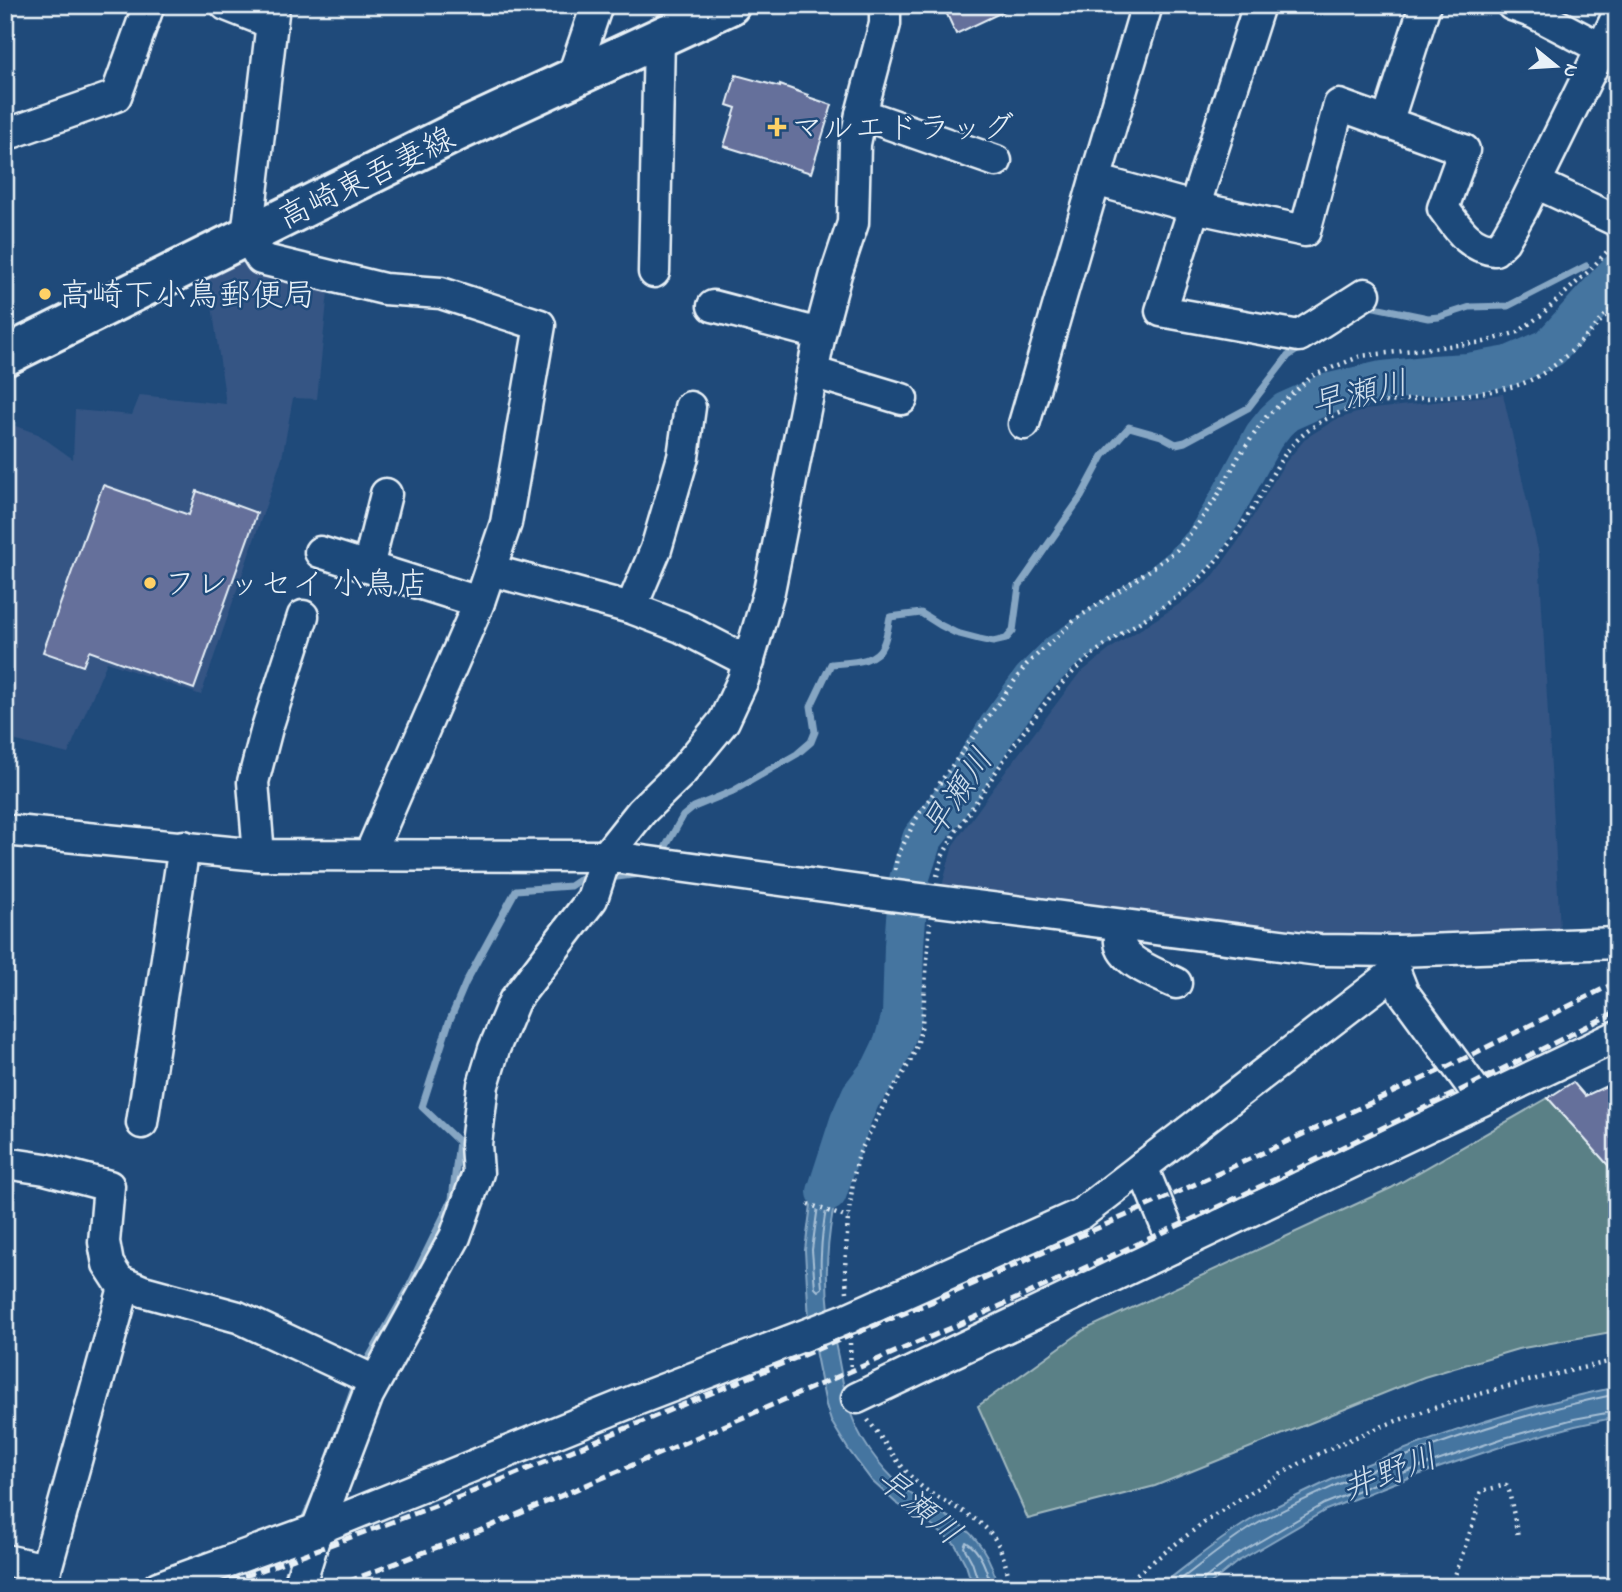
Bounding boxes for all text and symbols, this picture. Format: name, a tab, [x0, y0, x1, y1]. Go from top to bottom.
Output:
north arrow	[1520, 32, 1590, 102]
text: N	[1555, 60, 1585, 81]
place label: マルエドラッグ	[791, 107, 1014, 154]
street label: 高崎東吾妻線	[271, 117, 464, 243]
marker: マルエドラッグ	[769, 119, 785, 135]
place label: 高崎下小鳥郵便局	[59, 274, 315, 321]
marker: 高崎下小鳥郵便局	[37, 286, 53, 302]
water label: 早瀬川	[1306, 361, 1414, 431]
place label: フレッセイ 小鳥店	[164, 563, 428, 610]
marker: フレッセイ 小鳥店	[142, 575, 158, 591]
water label: 早瀬川	[912, 740, 1007, 849]
water label: 井野川	[1336, 1435, 1445, 1515]
water label: 早瀬川	[864, 1458, 971, 1558]

